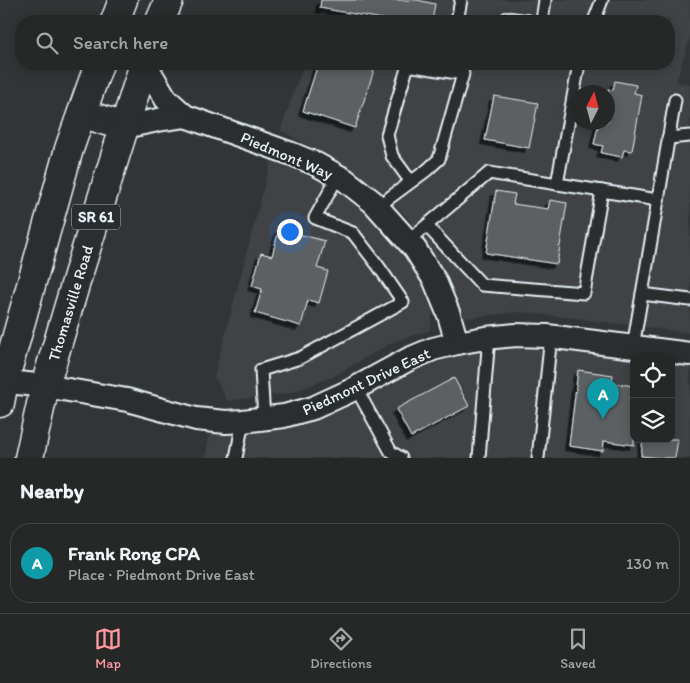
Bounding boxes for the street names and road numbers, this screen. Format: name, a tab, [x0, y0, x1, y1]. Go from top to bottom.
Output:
street label: Piedmont Way	[238, 128, 336, 184]
road number: SR 61	[72, 204, 120, 230]
street label: Thomasville Road	[44, 243, 97, 364]
street label: Piedmont Drive East	[299, 343, 433, 419]

